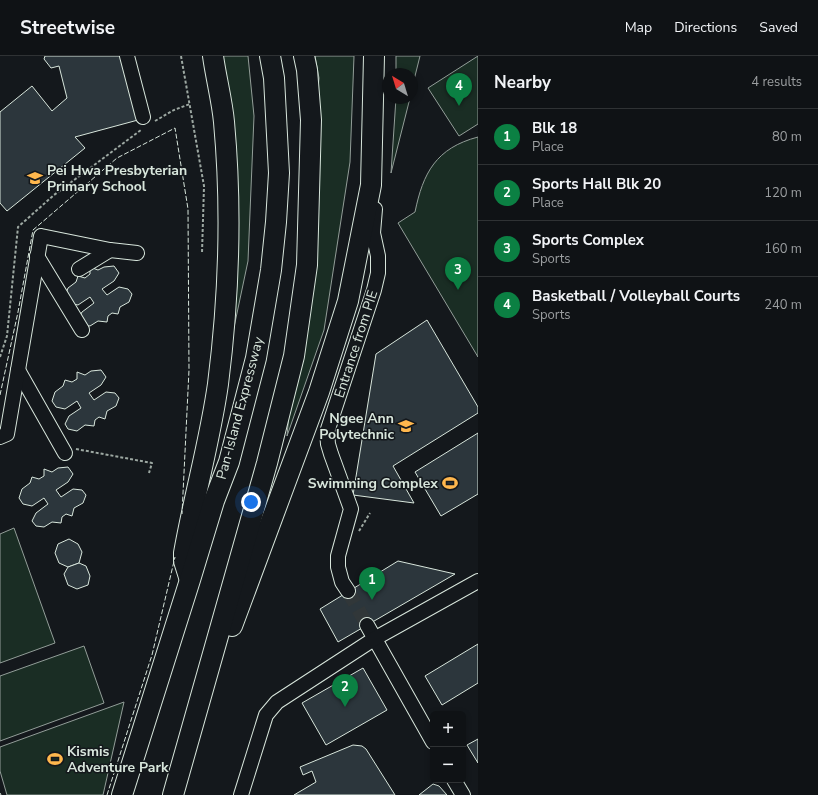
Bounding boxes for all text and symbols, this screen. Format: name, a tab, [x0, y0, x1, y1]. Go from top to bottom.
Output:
text: Streetwise	[20, 15, 115, 41]
text: Map	[625, 18, 652, 37]
text: Directions	[674, 18, 737, 37]
text: Saved	[759, 18, 798, 37]
north arrow	[382, 68, 418, 104]
text: Nearby	[494, 71, 551, 94]
pin: 4	[446, 73, 472, 106]
text: 4 results	[751, 73, 802, 91]
text: Blk 18	[532, 118, 577, 138]
text: 1	[503, 128, 511, 146]
text: 80 m	[772, 128, 802, 146]
text: Place	[532, 138, 564, 156]
place label: Pei Hwa Presbyterian Primary School	[47, 161, 187, 196]
school or university icon: Pei Hwa Presbyterian Primary School	[26, 169, 44, 187]
text: Sports Hall Blk 20	[532, 174, 661, 194]
text: 2	[503, 184, 511, 202]
text: 120 m	[764, 184, 802, 202]
text: Place	[532, 194, 564, 212]
text: Sports Complex	[532, 230, 644, 250]
text: 3	[503, 240, 511, 258]
text: 160 m	[764, 240, 802, 258]
text: Sports	[532, 250, 571, 268]
pin: 3	[445, 257, 471, 290]
text: Basketball / Volleyball Courts	[532, 286, 740, 306]
street label: Entrance from PIE	[330, 288, 382, 400]
text: 4	[503, 296, 511, 314]
text: 240 m	[764, 296, 802, 314]
text: Sports	[532, 306, 571, 324]
street label: Pan-Island Expressway	[212, 334, 268, 481]
place label: Ngee Ann Polytechnic	[319, 409, 394, 444]
school or university icon: Ngee Ann Polytechnic	[397, 417, 415, 435]
place label: Swimming Complex	[308, 474, 438, 493]
sports icon: Swimming Complex	[441, 474, 459, 492]
your location	[241, 492, 261, 512]
pin: 1	[359, 567, 385, 600]
pin: 2	[332, 674, 358, 707]
map controls	[430, 711, 466, 783]
button: +	[430, 711, 466, 747]
place label: Kismis Adventure Park	[67, 742, 169, 777]
button: −	[430, 747, 466, 783]
sports icon: Kismis Adventure Park	[46, 750, 64, 768]

